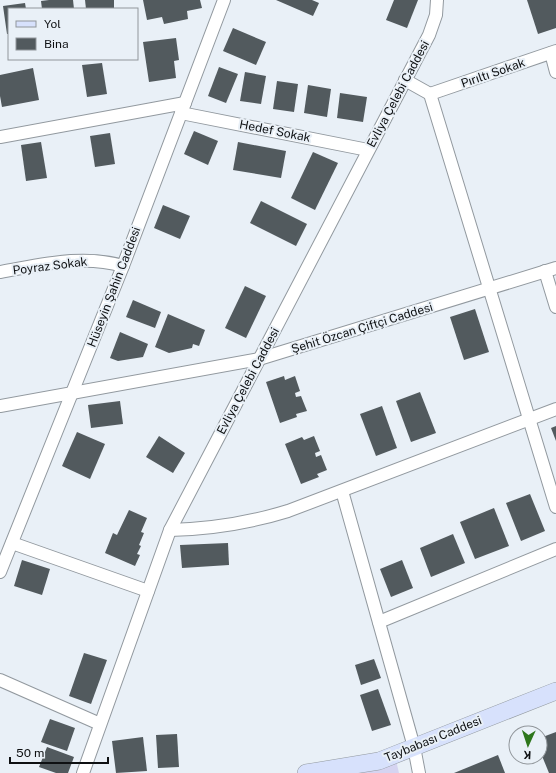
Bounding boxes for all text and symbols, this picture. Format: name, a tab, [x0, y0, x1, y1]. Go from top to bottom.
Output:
legend	[8, 8, 138, 60]
text: Yol	[44, 17, 61, 31]
text: Bina	[44, 37, 69, 51]
street label: Evliya Çelebi Caddesi	[364, 38, 432, 150]
street label: Pırıltı Sokak	[459, 55, 527, 90]
street label: Hedef Sokak	[238, 117, 312, 145]
street label: Hüseyin Şahin Caddesi	[85, 225, 143, 349]
street label: Poyraz Sokak	[12, 254, 88, 278]
street label: Şehit Özcan Çiftçi Caddesi	[290, 300, 434, 356]
street label: Evliya Çelebi Caddesi	[214, 325, 282, 437]
street label: Taybabası Caddesi	[382, 713, 484, 765]
north arrow	[508, 725, 548, 765]
scale bar	[10, 739, 108, 765]
text: 50 m	[16, 746, 44, 760]
text: K	[523, 749, 532, 761]

